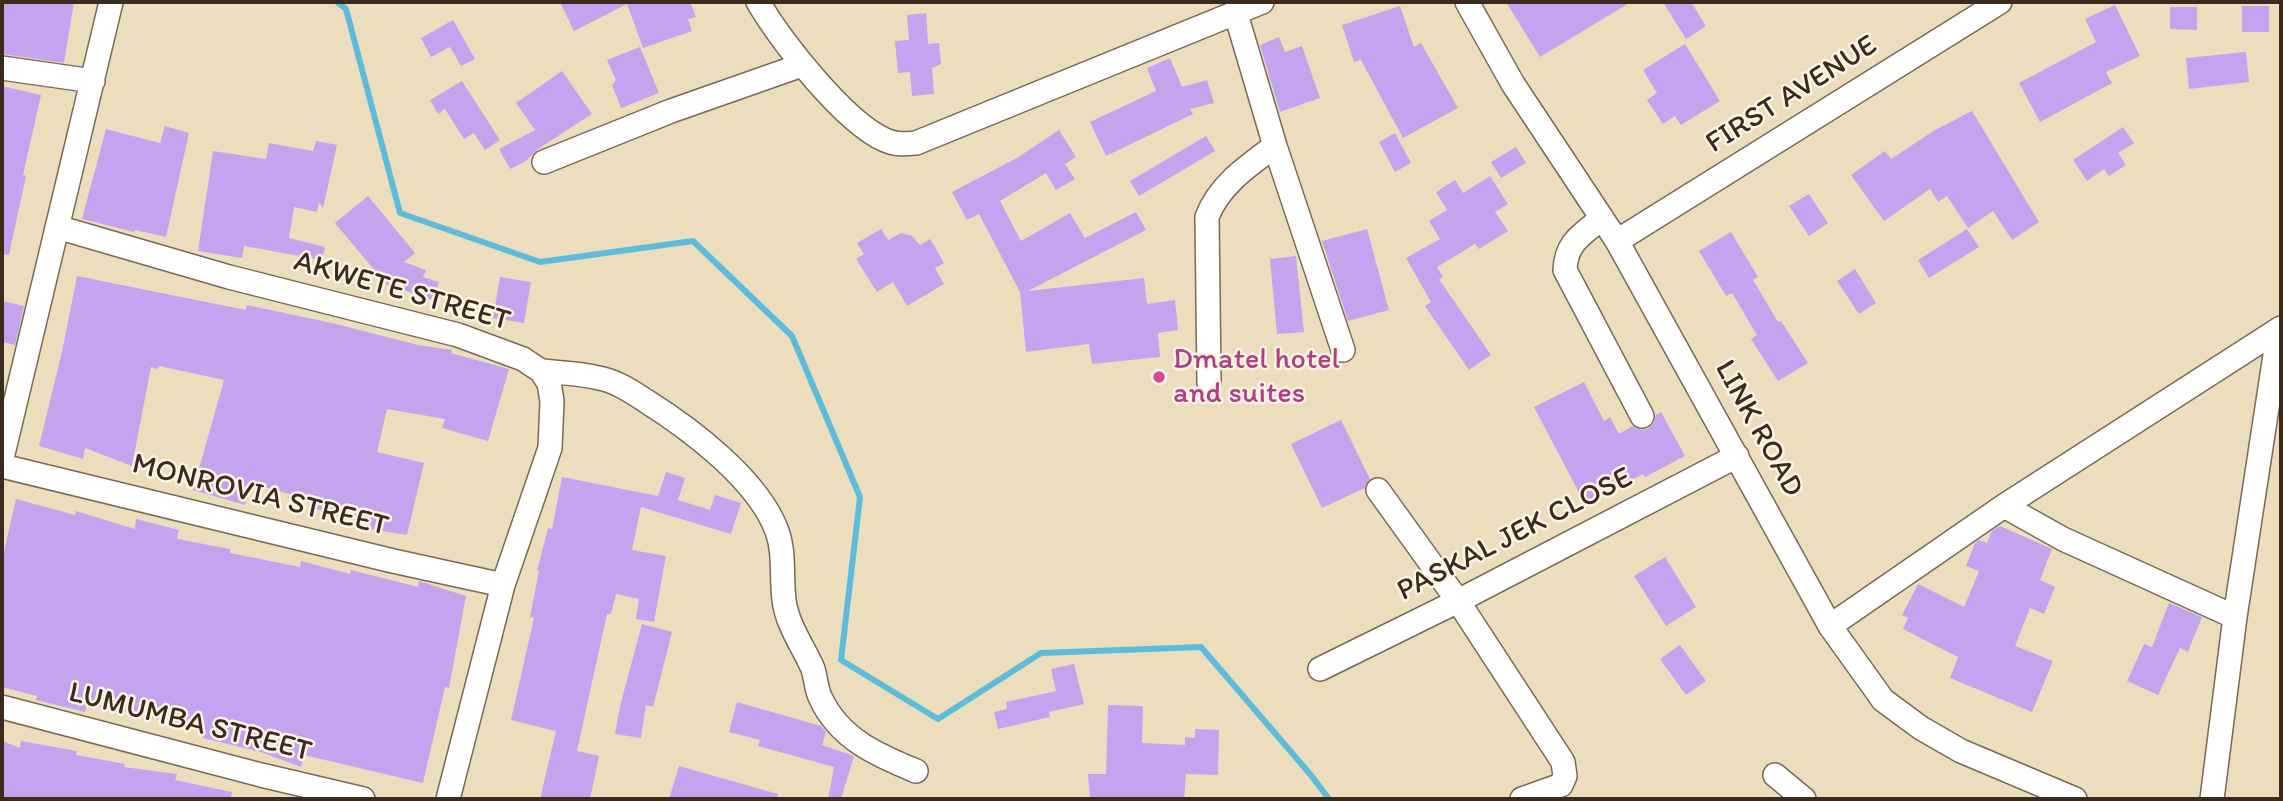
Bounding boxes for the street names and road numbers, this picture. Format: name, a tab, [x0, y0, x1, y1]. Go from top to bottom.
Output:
street label: FIRST AVENUE	[1700, 28, 1884, 162]
street label: AKWETE STREET	[290, 244, 514, 340]
street label: LINK ROAD	[1706, 354, 1810, 504]
street label: MONROVIA STREET	[128, 447, 392, 545]
street label: PASKAL JEK CLOSE	[1391, 460, 1639, 610]
street label: LUMUMBA STREET	[65, 675, 315, 771]

